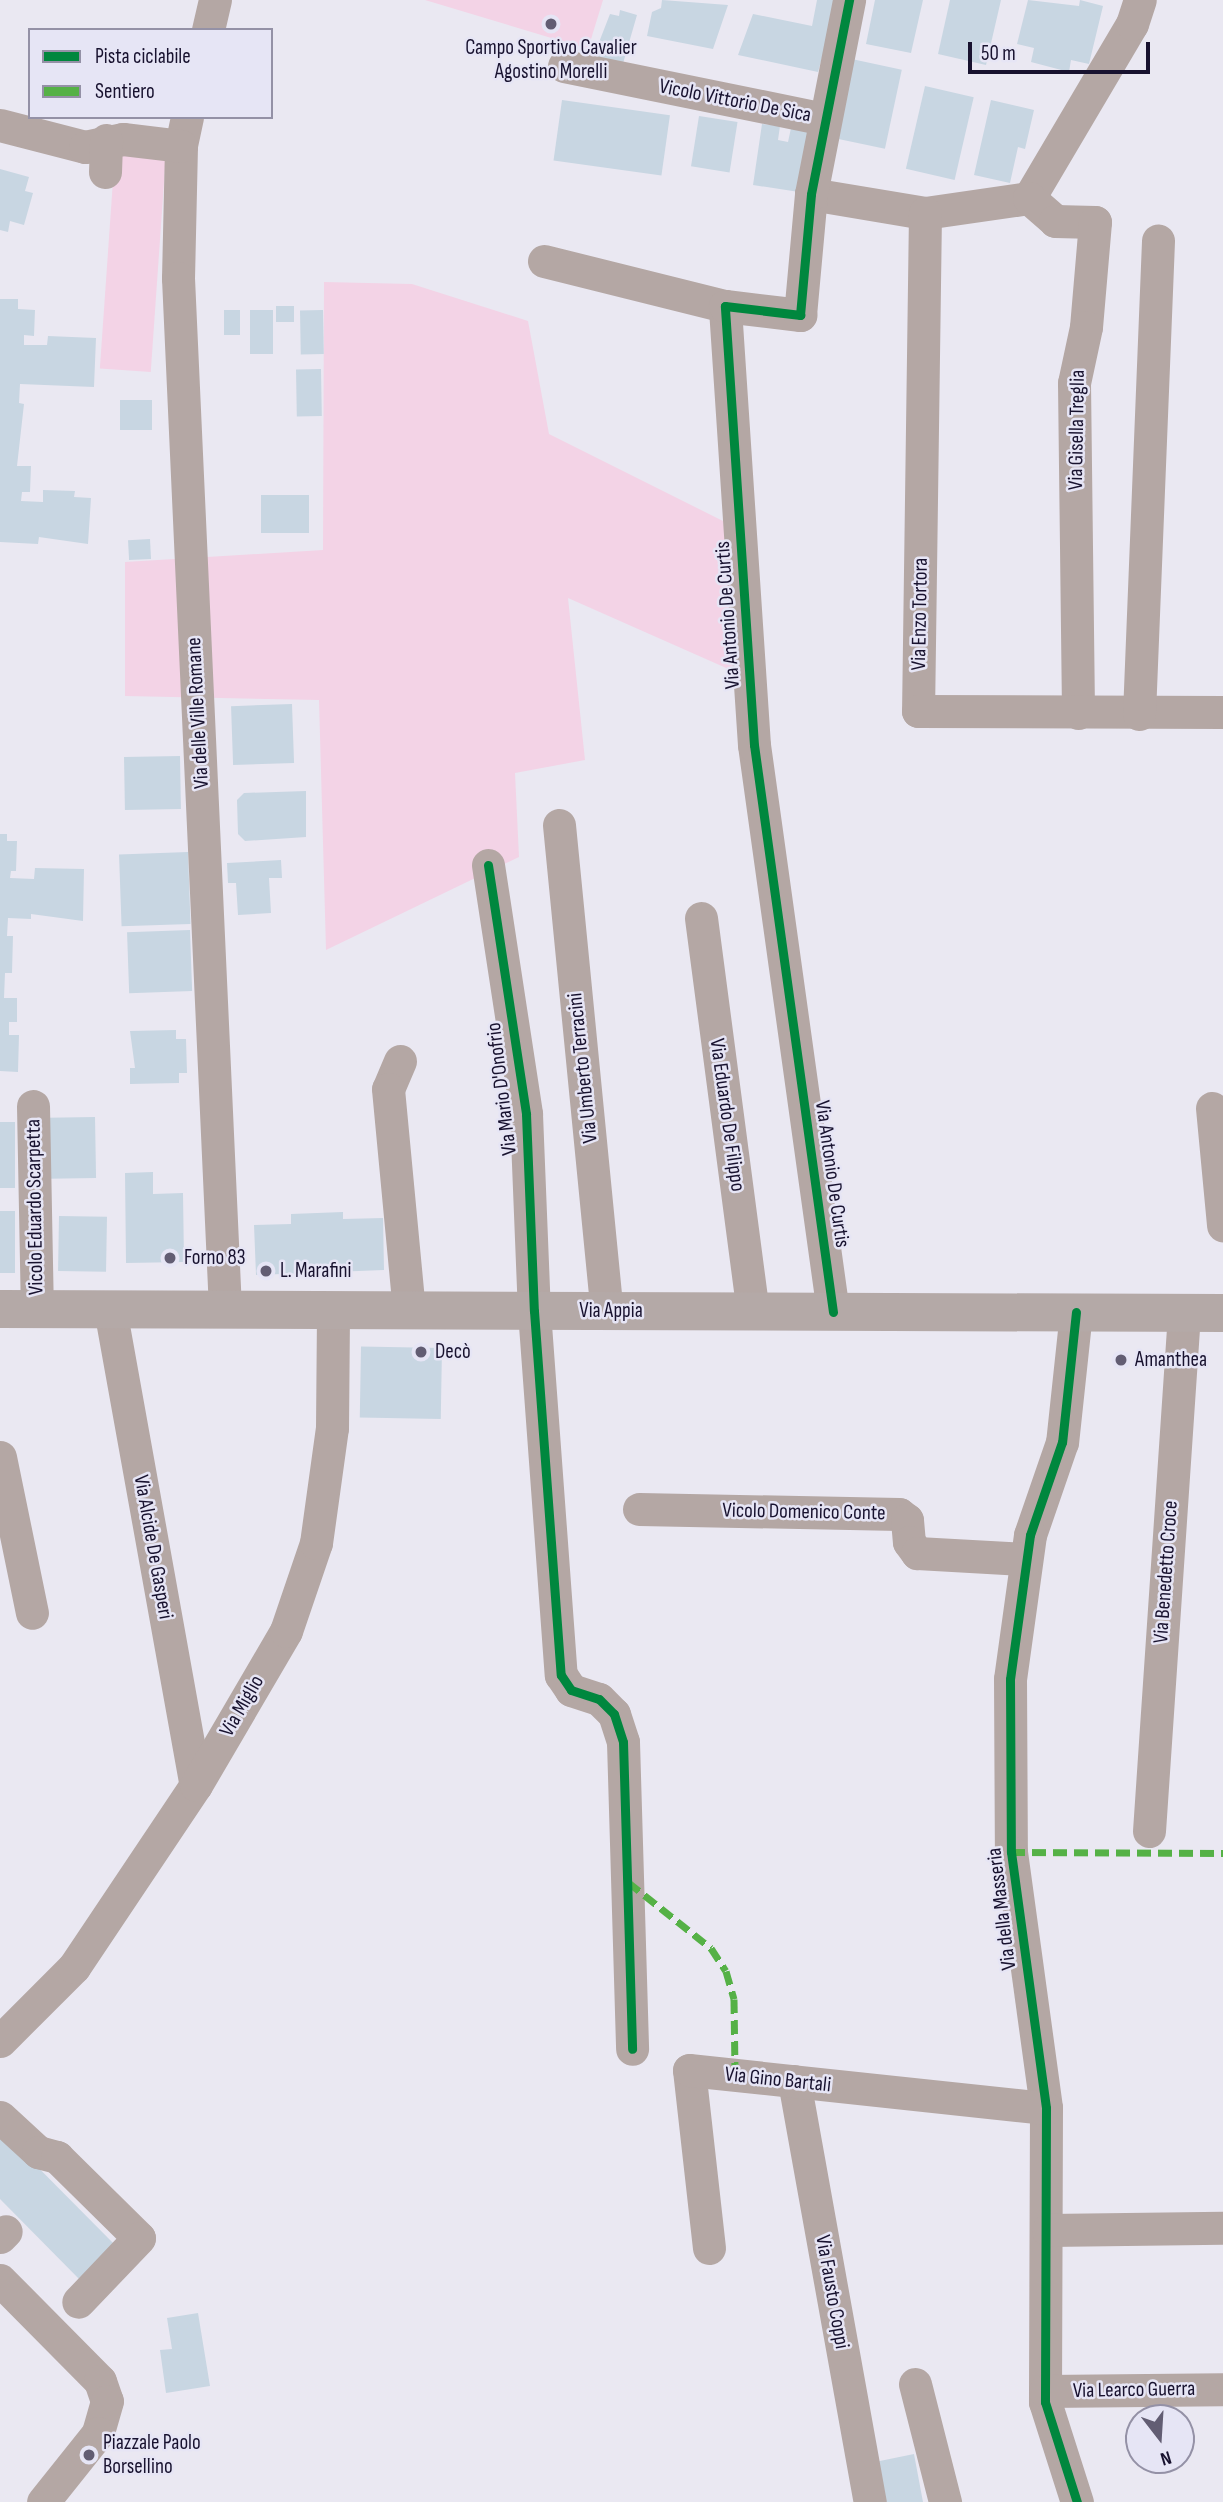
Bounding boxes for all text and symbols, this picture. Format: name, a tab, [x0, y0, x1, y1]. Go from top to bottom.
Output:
marker: Campo Sportivo Cavalier Agostino Morelli	[543, 16, 559, 32]
legend	[28, 28, 273, 119]
scale bar	[971, 28, 1153, 72]
place label: Campo Sportivo Cavalier Agostino Morelli	[465, 35, 637, 85]
text: 50 m	[981, 41, 1016, 66]
text: Pista ciclabile	[95, 44, 191, 69]
street label: Vicolo Vittorio De Sica	[657, 74, 813, 128]
text: Sentiero	[95, 79, 155, 104]
street label: Via Gisella Treglia	[1063, 370, 1091, 490]
street label: Via Antonio De Curtis	[710, 540, 746, 690]
street label: Via Enzo Tortora	[906, 557, 934, 671]
street label: Via delle Ville Romane	[181, 637, 215, 789]
street label: Via Umberto Terracini	[563, 992, 603, 1144]
street label: Via Mario D'Onofrio	[481, 1021, 523, 1157]
street label: Via Eduardo De Filippo	[704, 1037, 750, 1193]
street label: Via Antonio De Curtis	[809, 1099, 855, 1249]
street label: Vicolo Eduardo Scarpetta	[21, 1119, 49, 1295]
place label: Forno 83	[184, 1245, 245, 1271]
marker: Forno 83	[162, 1250, 178, 1266]
place label: L. Marafini	[280, 1258, 351, 1284]
marker: L. Marafini	[258, 1263, 274, 1279]
street label: Via Appia	[579, 1298, 643, 1324]
place label: Decò	[435, 1339, 471, 1365]
marker: Decò	[413, 1344, 429, 1360]
place label: Amanthea	[1135, 1347, 1207, 1373]
marker: Amanthea	[1113, 1352, 1129, 1368]
street label: Via Alcide De Gasperi	[128, 1473, 178, 1621]
street label: Vicolo Domenico Conte	[722, 1498, 886, 1526]
street label: Via Benedetto Croce	[1148, 1500, 1184, 1644]
street label: Via Miglio	[214, 1671, 270, 1741]
street label: Via della Masseria	[982, 1846, 1022, 1972]
street label: Via Gino Bartali	[724, 2062, 832, 2098]
street label: Via Fausto Coppi	[810, 2233, 854, 2351]
street label: Via Learco Guerra	[1073, 2376, 1195, 2404]
north arrow	[1125, 2404, 1195, 2474]
place label: Piazzale Paolo Borsellino	[103, 2430, 201, 2480]
text: N	[1157, 2445, 1174, 2470]
marker: Piazzale Paolo Borsellino	[81, 2447, 97, 2463]

